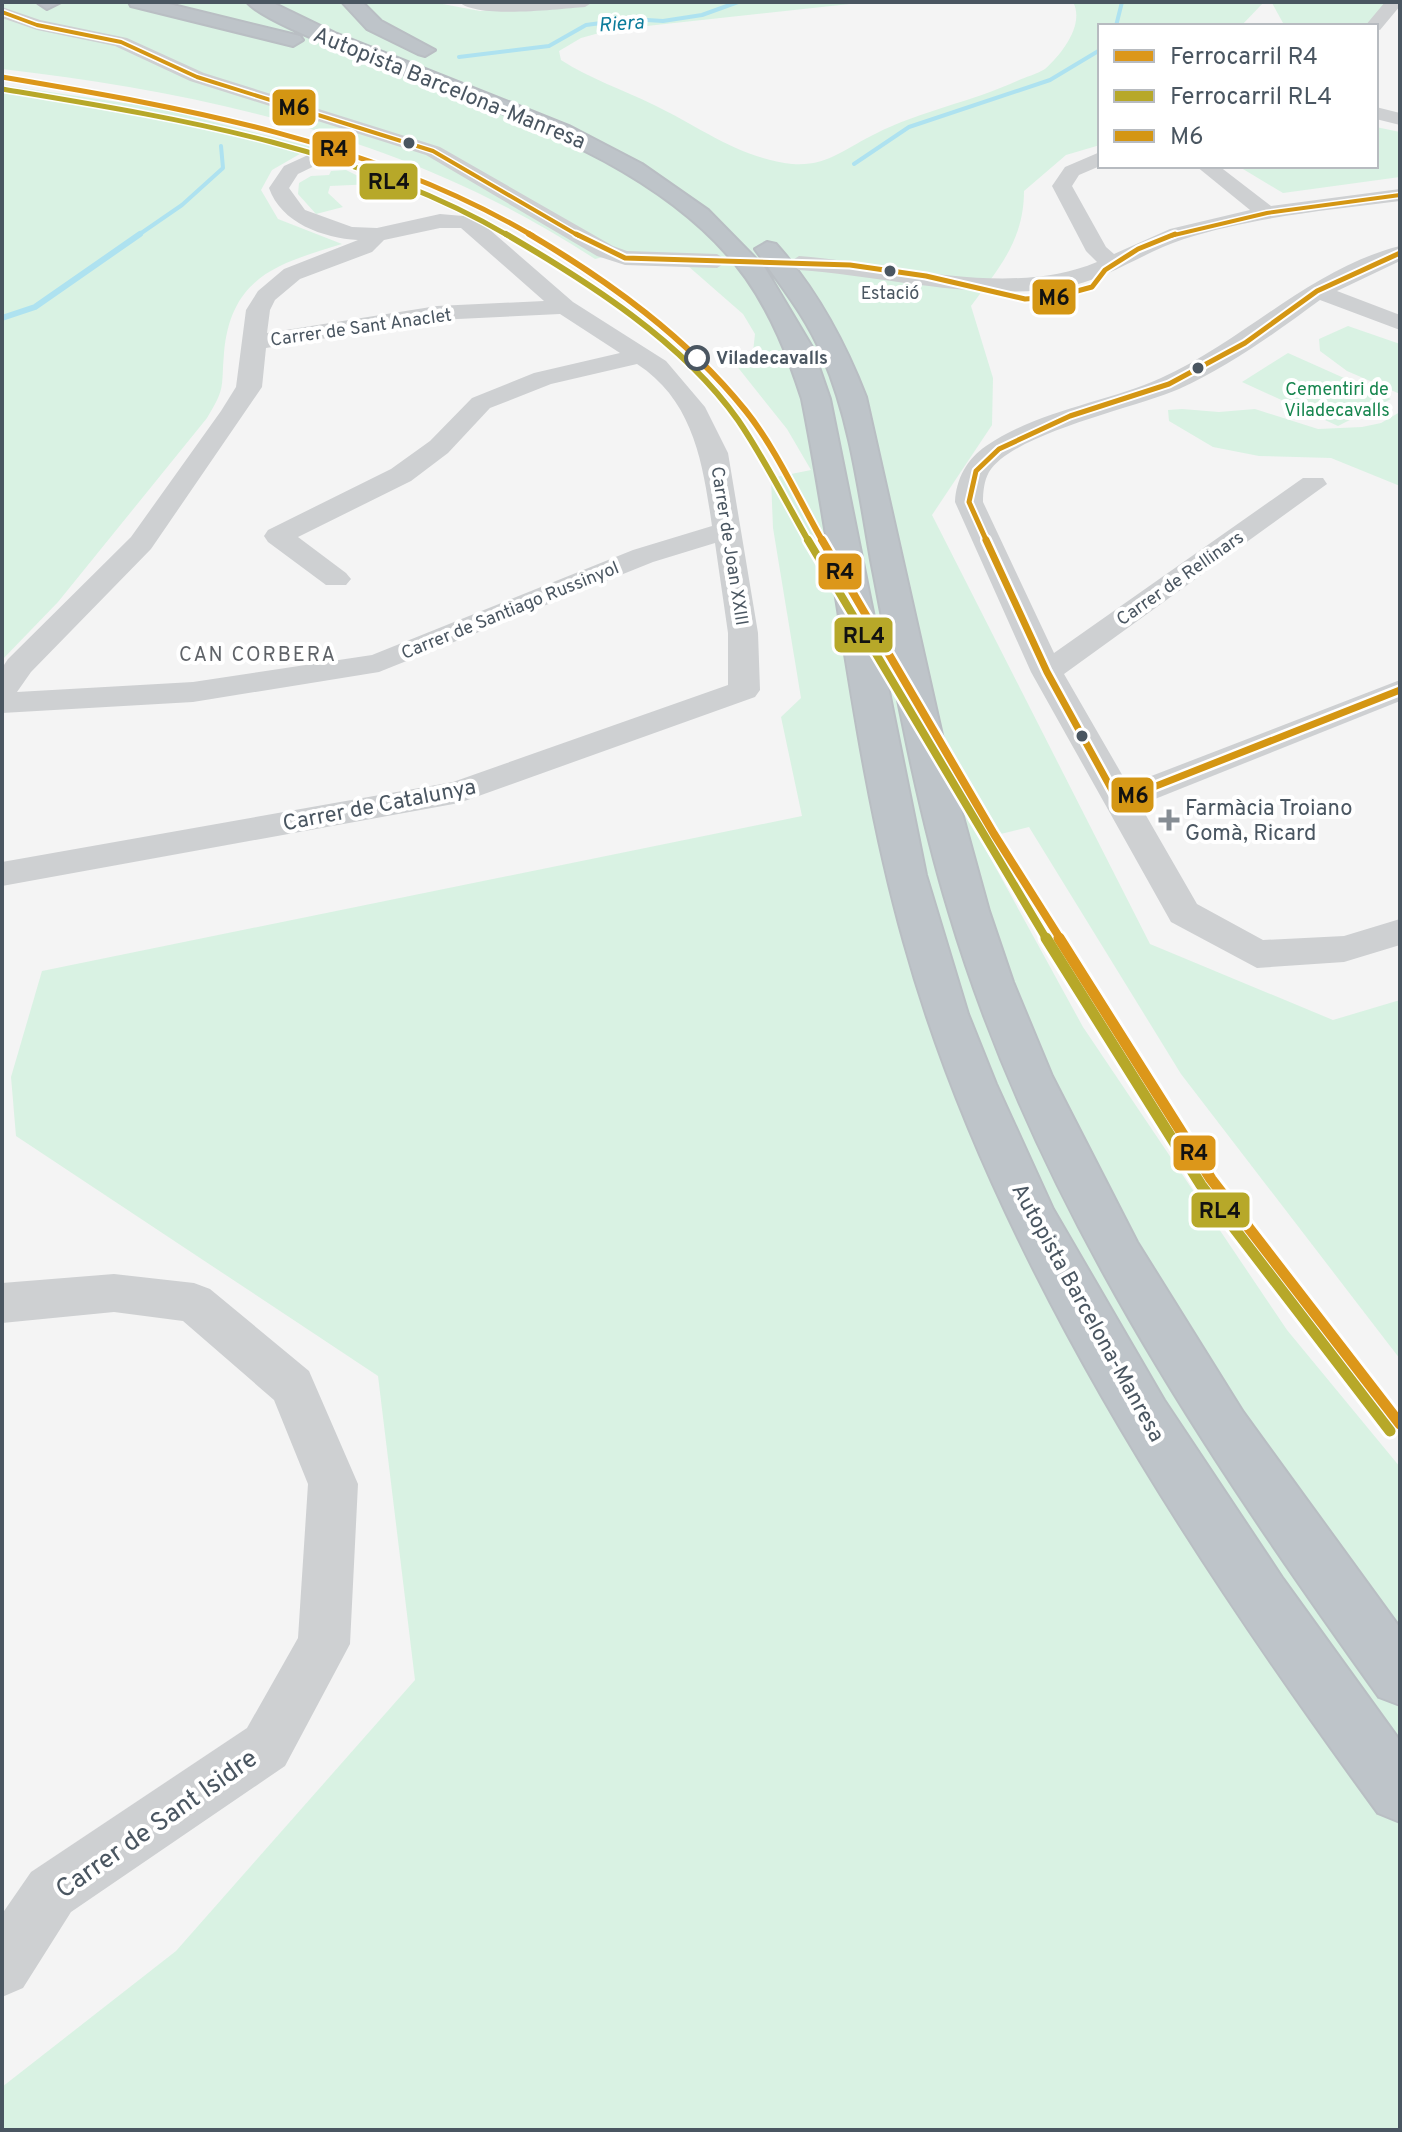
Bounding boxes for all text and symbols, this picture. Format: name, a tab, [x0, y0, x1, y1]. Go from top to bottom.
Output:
water label: Riera	[598, 10, 645, 40]
street label: Autopista Barcelona-Manresa	[309, 22, 589, 156]
legend	[1098, 24, 1378, 168]
text: Ferrocarril R4	[1170, 43, 1318, 73]
text: Ferrocarril RL4	[1170, 83, 1332, 113]
line badge: M6	[271, 88, 317, 127]
text: M6	[278, 96, 310, 123]
text: M6	[1170, 123, 1204, 153]
line badge: R4	[311, 130, 357, 168]
unlabelled marker	[401, 135, 417, 151]
text: R4	[320, 137, 348, 164]
line badge: RL4	[358, 162, 419, 201]
text: RL4	[368, 170, 410, 197]
marker: Estació	[882, 263, 898, 279]
line badge: M6	[1031, 278, 1077, 316]
place label: Estació	[861, 283, 919, 306]
text: M6	[1038, 286, 1070, 313]
street label: Carrer de Sant Anaclet	[269, 304, 453, 353]
marker: Viladecavalls	[685, 346, 709, 370]
place label: Viladecavalls	[716, 348, 828, 371]
unlabelled marker	[1190, 360, 1206, 376]
park label: Cementiri de Viladecavalls	[1284, 379, 1390, 423]
street label: Carrer de Joan XXIII	[705, 465, 752, 627]
street label: Carrer de Rellinars	[1113, 527, 1249, 632]
line badge: R4	[817, 552, 863, 591]
street label: Carrer de Santiago Russinyol	[398, 557, 623, 666]
text: R4	[826, 560, 854, 587]
line badge: RL4	[833, 616, 894, 654]
text: RL4	[843, 624, 885, 651]
district label: CAN CORBERA	[179, 643, 337, 669]
unlabelled marker	[1074, 728, 1090, 744]
street label: Carrer de Catalunya	[281, 774, 478, 838]
line badge: M6	[1110, 776, 1155, 814]
text: M6	[1117, 784, 1149, 811]
place label: Farmàcia Troiano Gomà, Ricard	[1185, 796, 1353, 848]
marker: Farmàcia Troiano Gomà, Ricard	[1160, 811, 1178, 829]
line badge: R4	[1172, 1134, 1217, 1172]
text: R4	[1180, 1141, 1208, 1168]
street label: Autopista Barcelona-Manresa	[1004, 1179, 1169, 1447]
line badge: RL4	[1190, 1191, 1251, 1229]
text: RL4	[1199, 1199, 1241, 1226]
street label: Carrer de Sant Isidre	[50, 1743, 265, 1907]

